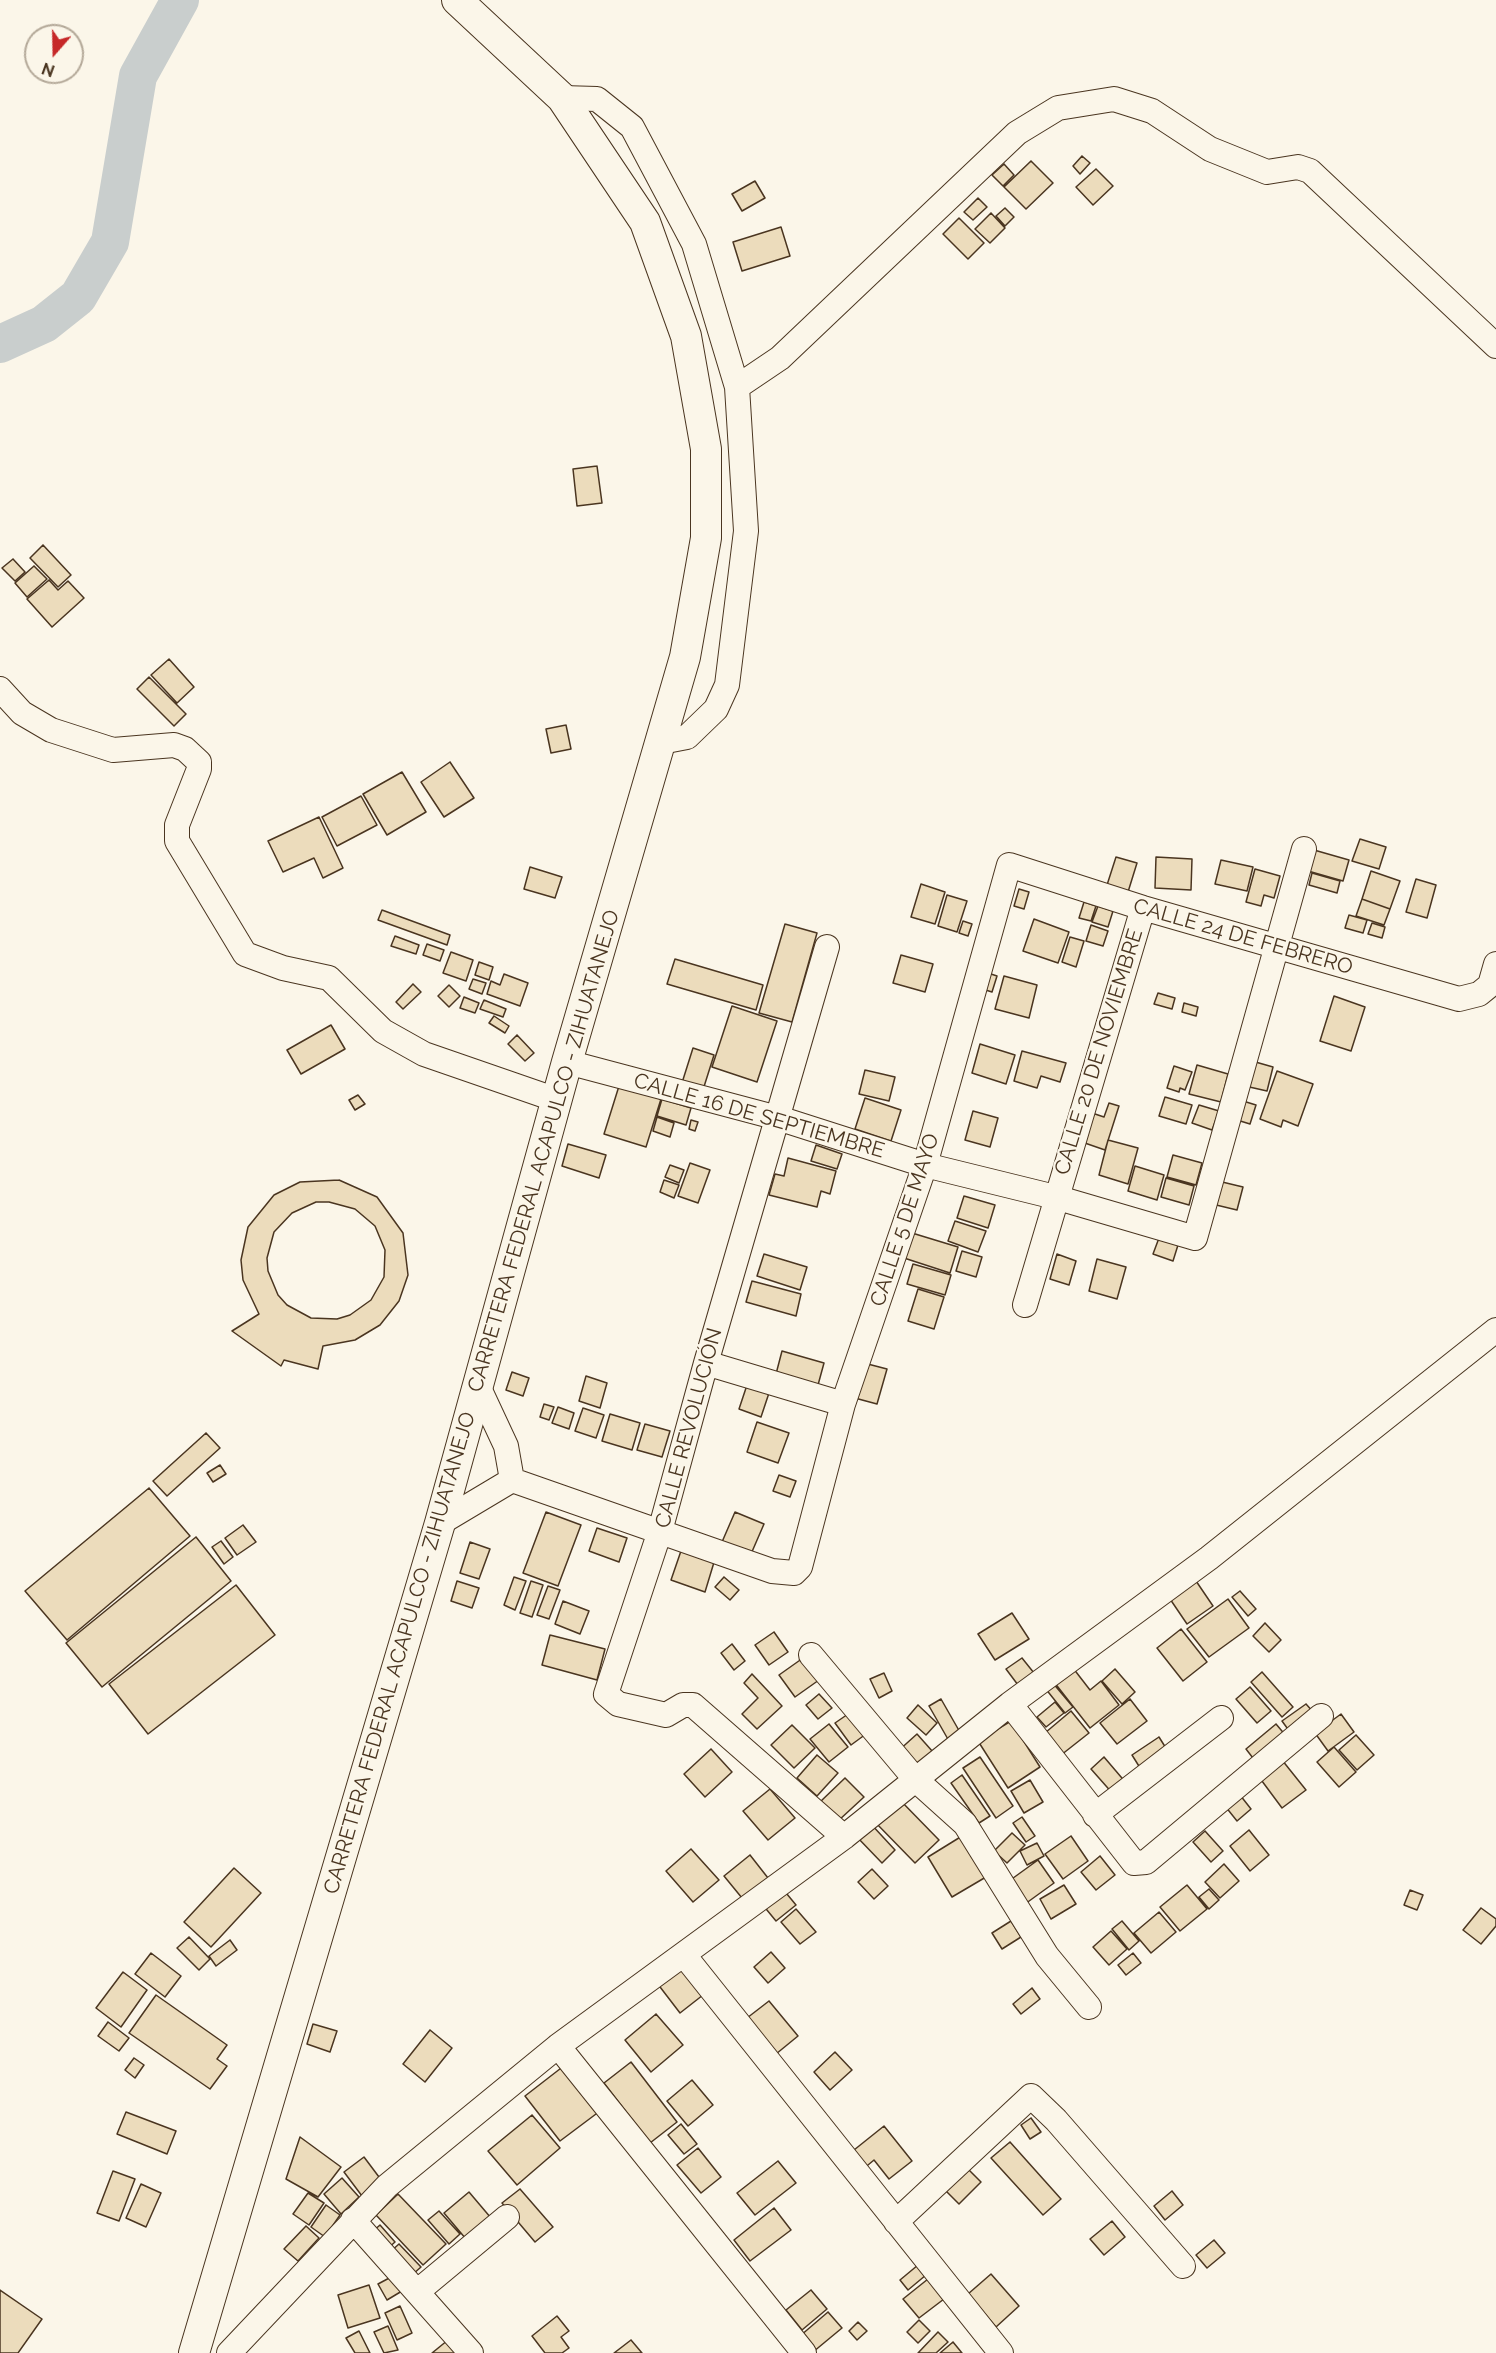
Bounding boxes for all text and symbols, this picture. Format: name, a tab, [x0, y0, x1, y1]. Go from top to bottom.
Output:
north arrow	[24, 24, 84, 84]
text: N	[39, 58, 57, 81]
street label: CALLE 24 DE FEBRERO	[1130, 894, 1356, 980]
street label: CARRETERA FEDERAL ACAPULCO - ZIHUATANEJO	[463, 907, 625, 1395]
street label: CALLE 20 DE NOVIEMBRE	[1050, 926, 1148, 1178]
street label: CALLE 16 DE SEPTIEMBRE	[631, 1068, 887, 1164]
street label: CALLE 5 DE MAYO	[865, 1130, 945, 1310]
street label: CALLE REVOLUCIÓN	[650, 1325, 728, 1531]
street label: CARRETERA FEDERAL ACAPULCO - ZIHUATANEJO	[319, 1409, 481, 1897]

